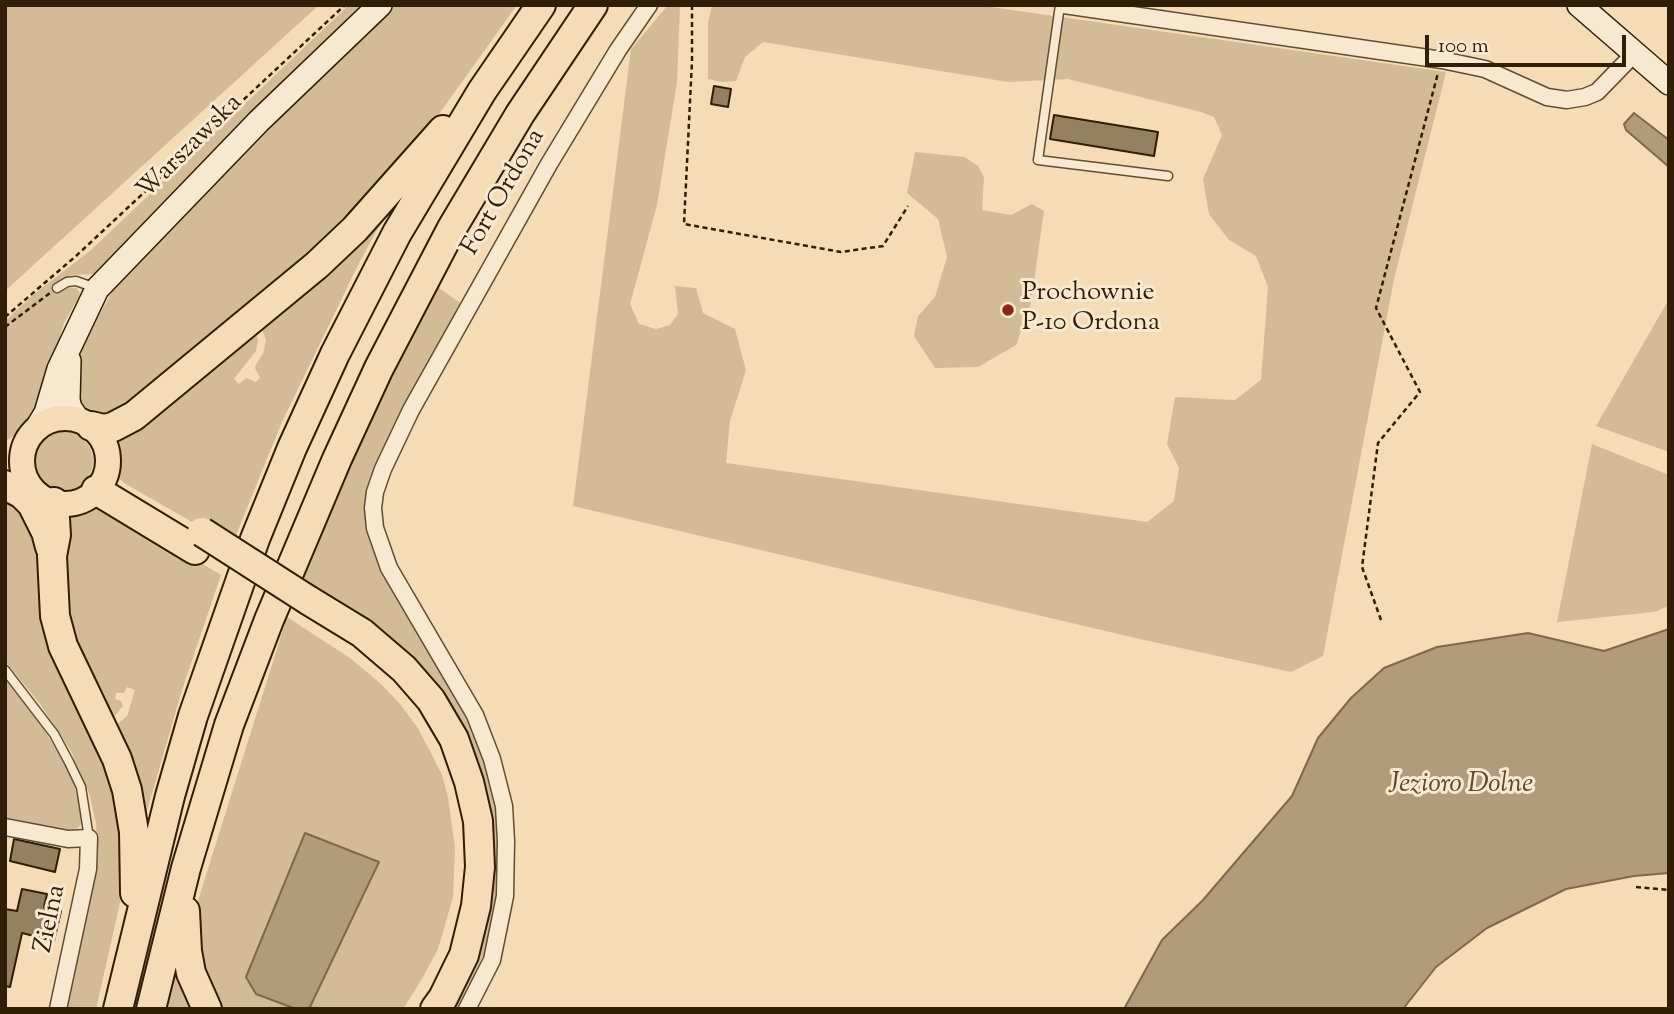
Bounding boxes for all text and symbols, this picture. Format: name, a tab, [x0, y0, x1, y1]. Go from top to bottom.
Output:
scale bar	[1429, 21, 1630, 65]
text: 100 m	[1438, 32, 1489, 62]
street label: Warszawska	[132, 89, 250, 207]
street label: Fort Ordona	[456, 124, 554, 262]
place label: Prochownie P-10 Ordona	[1022, 279, 1160, 340]
marker: Prochownie P-10 Ordona	[1000, 302, 1016, 318]
water label: Jezioro Dolne	[1389, 769, 1533, 803]
street label: Zielna	[30, 882, 74, 956]

